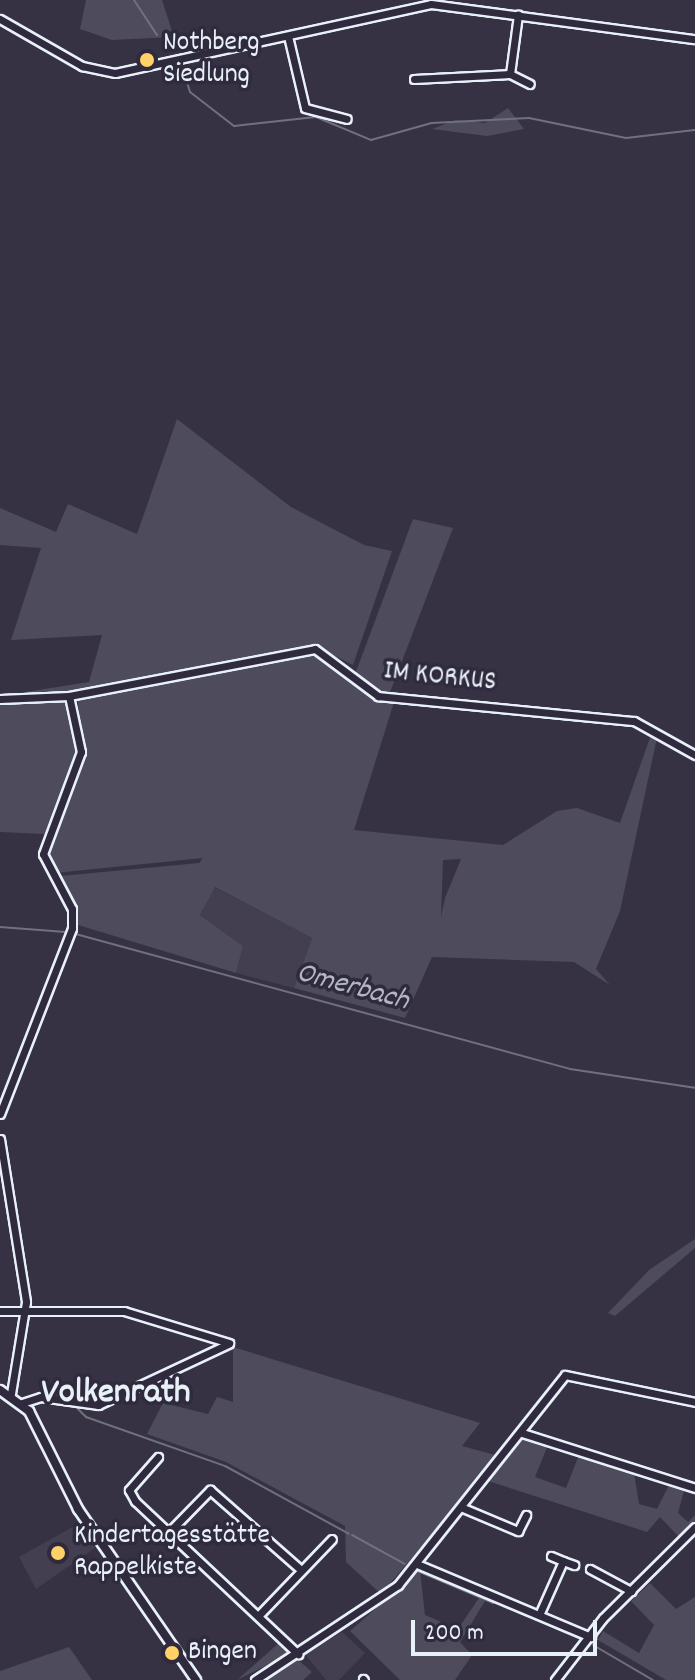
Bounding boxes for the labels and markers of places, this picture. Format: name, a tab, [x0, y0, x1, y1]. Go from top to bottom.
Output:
place label: Nothberg Siedlung	[163, 27, 260, 93]
marker: Nothberg Siedlung	[138, 51, 156, 69]
place label: Kindertagesstätte Rappelkiste	[74, 1520, 270, 1586]
marker: Kindertagesstätte Rappelkiste	[49, 1544, 67, 1562]
place label: Bingen	[188, 1636, 257, 1670]
marker: Bingen	[163, 1644, 181, 1662]

